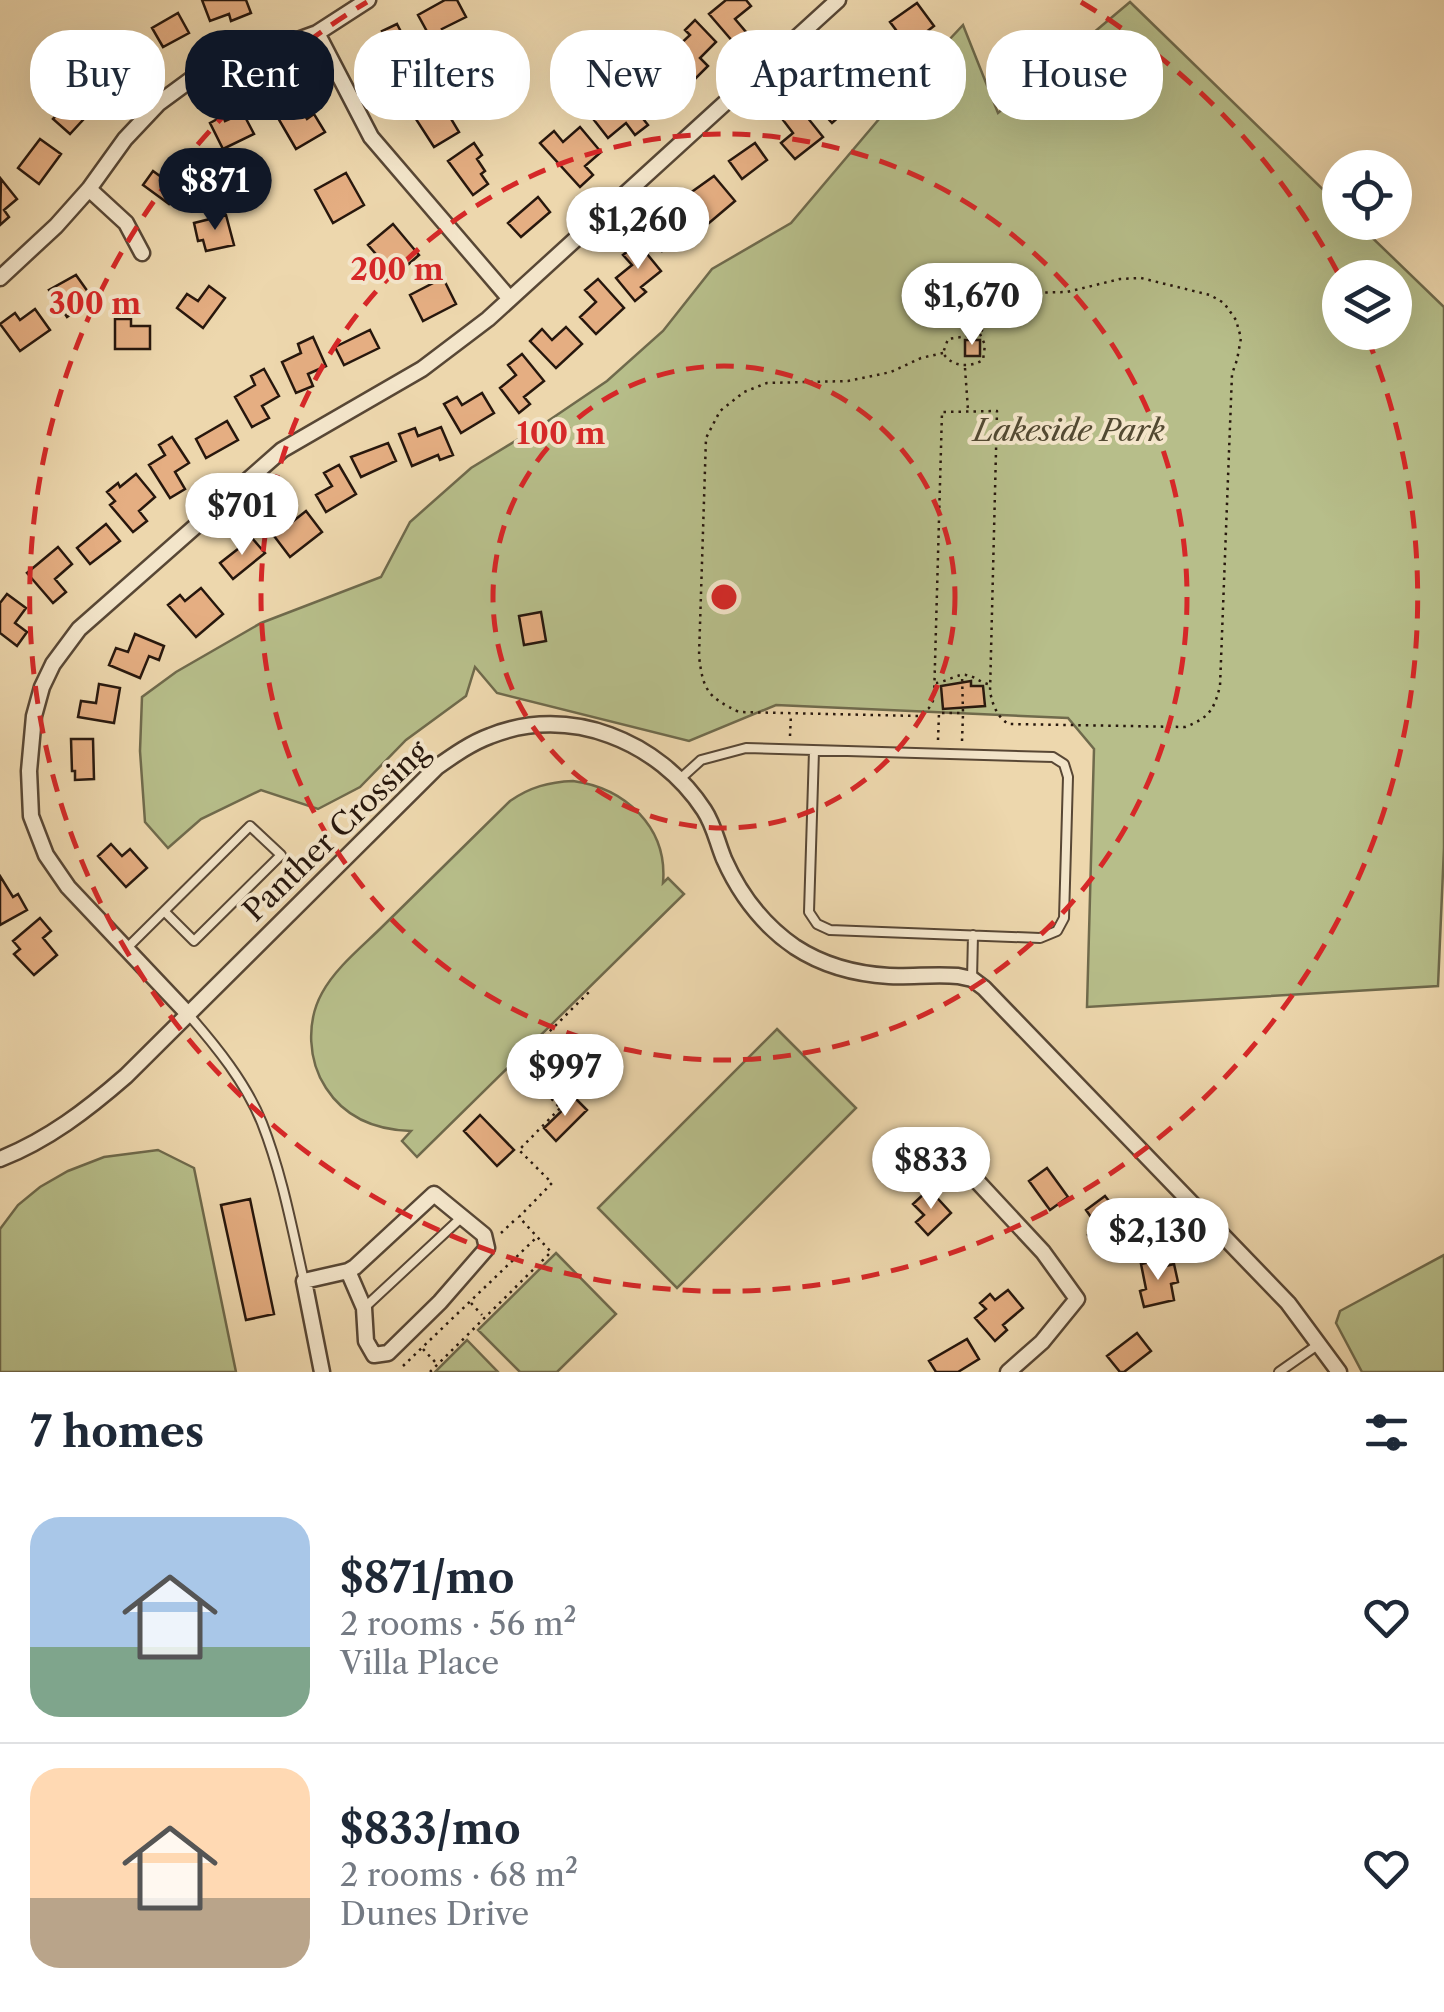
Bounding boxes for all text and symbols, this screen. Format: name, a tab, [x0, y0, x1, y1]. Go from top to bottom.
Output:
chip: Buy	[30, 30, 165, 120]
chip: Rent	[185, 30, 334, 120]
chip: Filters	[354, 30, 530, 120]
chip: New	[550, 30, 696, 120]
chip: Apartment	[716, 30, 966, 120]
chip: House	[986, 30, 1163, 120]
pin: $871	[156, 148, 274, 233]
map controls	[1322, 150, 1412, 350]
button: locate	[1322, 150, 1412, 240]
text: $871	[181, 161, 249, 200]
pin: $1,260	[557, 187, 719, 272]
text: $1,260	[588, 200, 688, 239]
text: 200 m	[350, 251, 444, 288]
button: layers	[1322, 260, 1412, 350]
pin: $1,670	[891, 263, 1053, 348]
text: $1,670	[924, 276, 1020, 315]
text: 300 m	[49, 285, 141, 322]
park label: Lakeside Park	[971, 412, 1165, 449]
text: 100 m	[517, 415, 606, 452]
pin: $701	[183, 473, 301, 558]
text: $701	[207, 486, 277, 525]
centre of rings	[706, 579, 742, 615]
street label: Panther Crossing	[235, 733, 437, 929]
pin: $997	[506, 1034, 624, 1119]
text: $997	[529, 1047, 601, 1086]
pin: $833	[872, 1127, 990, 1212]
text: $833	[894, 1140, 968, 1179]
pin: $2,130	[1077, 1198, 1239, 1283]
text: $2,130	[1109, 1211, 1207, 1250]
icon: filters	[1359, 1405, 1414, 1460]
text: 7 homes	[30, 1406, 204, 1458]
text: $871/mo	[340, 1552, 514, 1604]
icon: home	[110, 1557, 230, 1677]
icon: heart	[1359, 1590, 1414, 1645]
text: 2 rooms · 56 m²	[340, 1604, 577, 1643]
text: Villa Place	[340, 1643, 499, 1682]
text: $833/mo	[340, 1803, 521, 1855]
icon: home	[110, 1808, 230, 1928]
icon: heart	[1359, 1841, 1414, 1896]
text: 2 rooms · 68 m²	[340, 1855, 578, 1894]
text: Dunes Drive	[340, 1894, 529, 1933]

